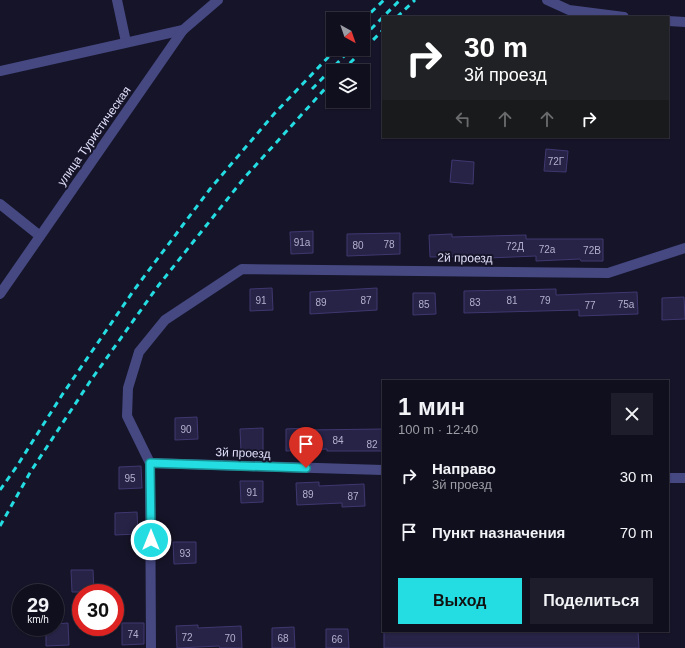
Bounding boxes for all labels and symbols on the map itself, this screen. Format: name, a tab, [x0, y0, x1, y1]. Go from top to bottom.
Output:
north arrow	[326, 12, 370, 56]
street label: улица Туристическая	[54, 84, 134, 188]
house number: 72Г	[548, 156, 565, 167]
house number: 91а	[294, 237, 311, 248]
house number: 78	[383, 239, 395, 250]
house number: 80	[352, 240, 364, 251]
house number: 72Д	[506, 241, 524, 252]
house number: 72а	[539, 244, 556, 255]
house number: 72В	[583, 245, 601, 256]
street label: 2й проезд	[437, 251, 493, 265]
house number: 91	[255, 295, 267, 306]
house number: 87	[360, 295, 372, 306]
house number: 81	[506, 295, 518, 306]
house number: 79	[539, 295, 551, 306]
house number: 89	[315, 297, 327, 308]
house number: 83	[469, 297, 481, 308]
house number: 85	[418, 299, 430, 310]
house number: 75а	[618, 299, 635, 310]
house number: 77	[584, 300, 596, 311]
house number: 90	[180, 424, 192, 435]
pin	[289, 427, 323, 468]
house number: 84	[332, 435, 344, 446]
house number: 82	[366, 439, 378, 450]
street label: 3й проезд	[215, 445, 271, 461]
house number: 95	[124, 473, 136, 484]
house number: 91	[246, 487, 258, 498]
house number: 89	[302, 489, 314, 500]
house number: 87	[347, 491, 359, 502]
position arrow	[130, 519, 172, 561]
house number: 93	[179, 548, 191, 559]
speed limit sign: 30	[72, 584, 124, 636]
house number: 74	[127, 629, 139, 640]
house number: 72	[181, 632, 193, 643]
house number: 70	[224, 633, 236, 644]
house number: 68	[277, 633, 289, 644]
house number: 66	[331, 634, 343, 645]

